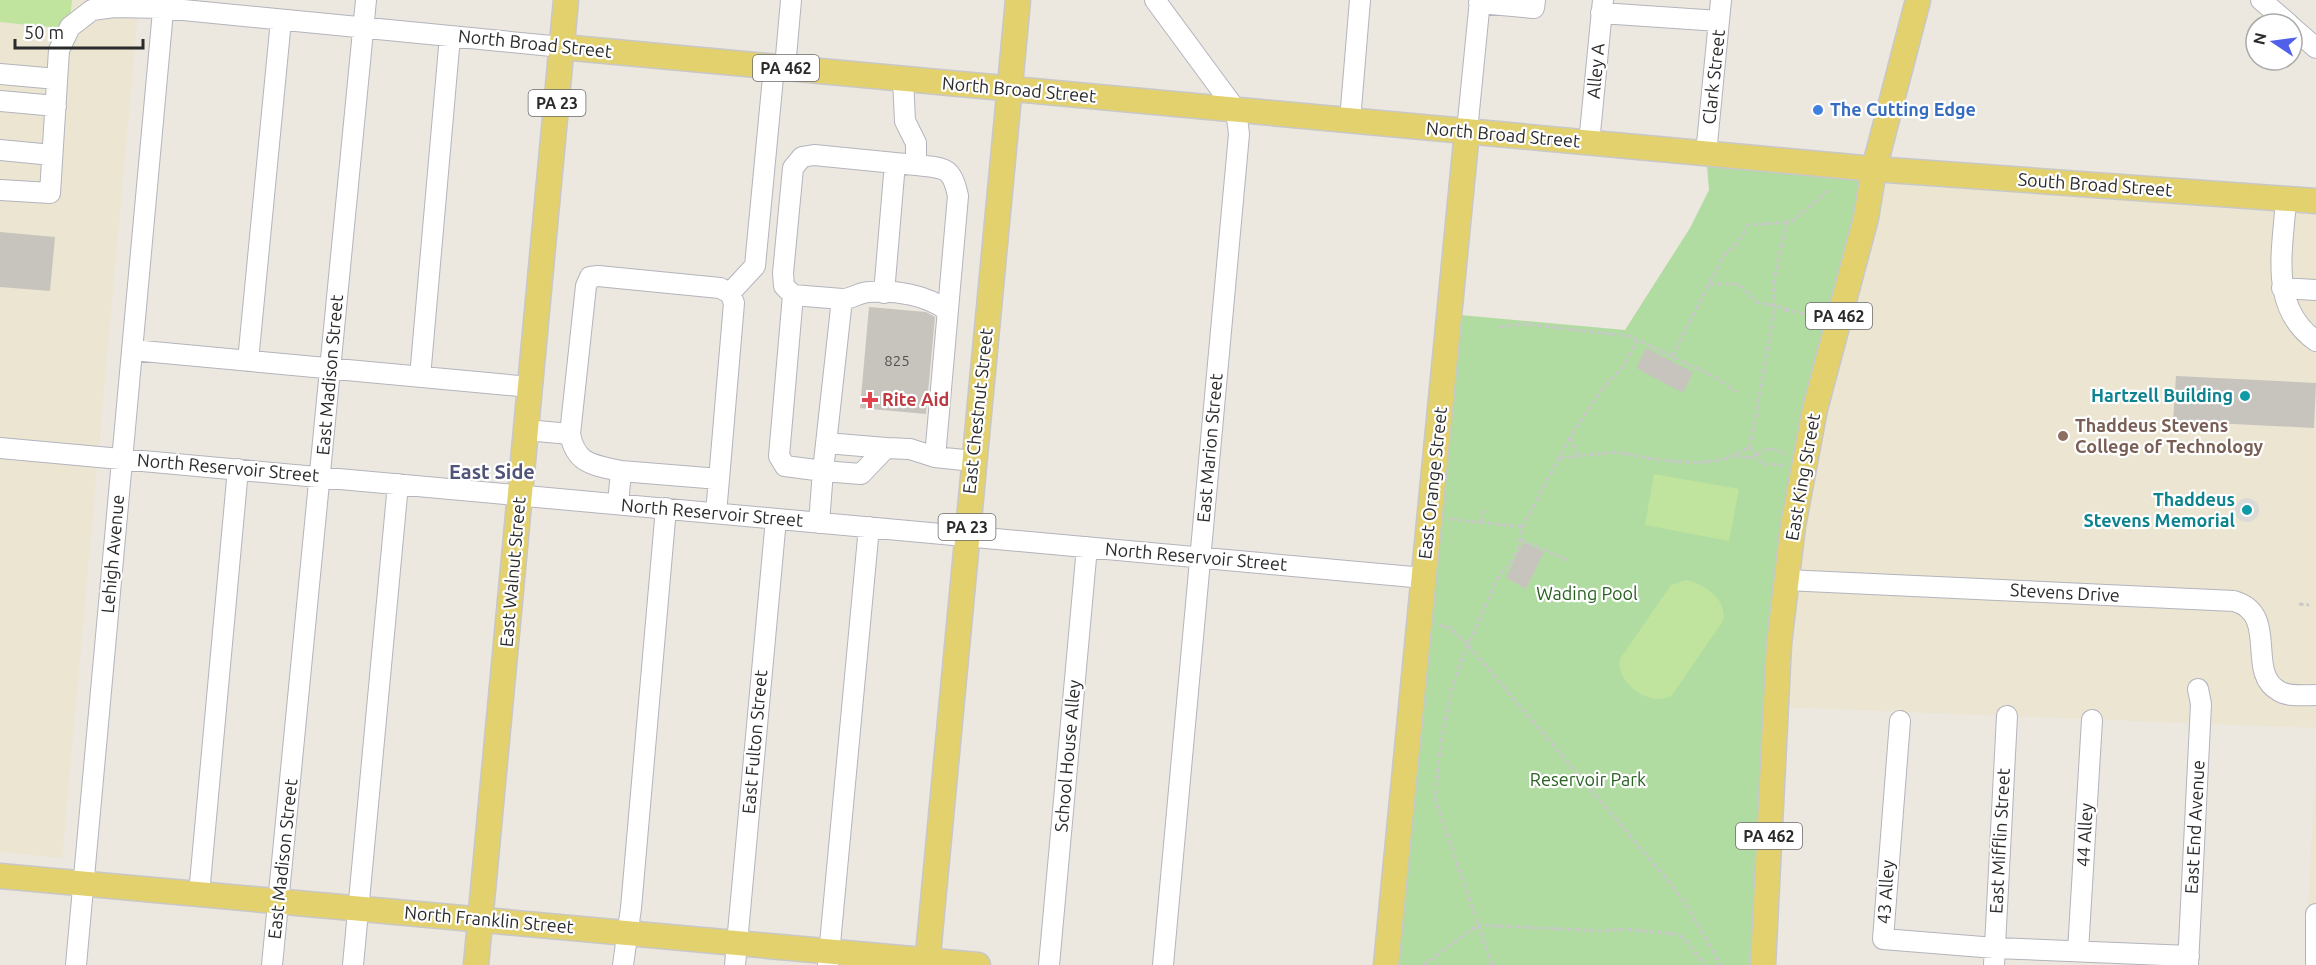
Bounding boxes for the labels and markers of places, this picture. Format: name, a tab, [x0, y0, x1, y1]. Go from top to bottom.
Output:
place label: The Cutting Edge	[1830, 99, 1976, 119]
marker: The Cutting Edge	[1811, 103, 1825, 117]
place label: Hartzell Building	[2091, 385, 2233, 405]
place label: Rite Aid	[882, 389, 949, 409]
marker: Hartzell Building	[2238, 389, 2252, 403]
marker: Rite Aid	[863, 393, 877, 407]
place label: Thaddeus Stevens College of Technology	[2075, 415, 2264, 456]
marker: Thaddeus Stevens College of Technology	[2056, 429, 2070, 443]
place label: Thaddeus Stevens Memorial	[2083, 489, 2236, 530]
marker: Thaddeus Stevens Memorial	[2240, 503, 2254, 517]

